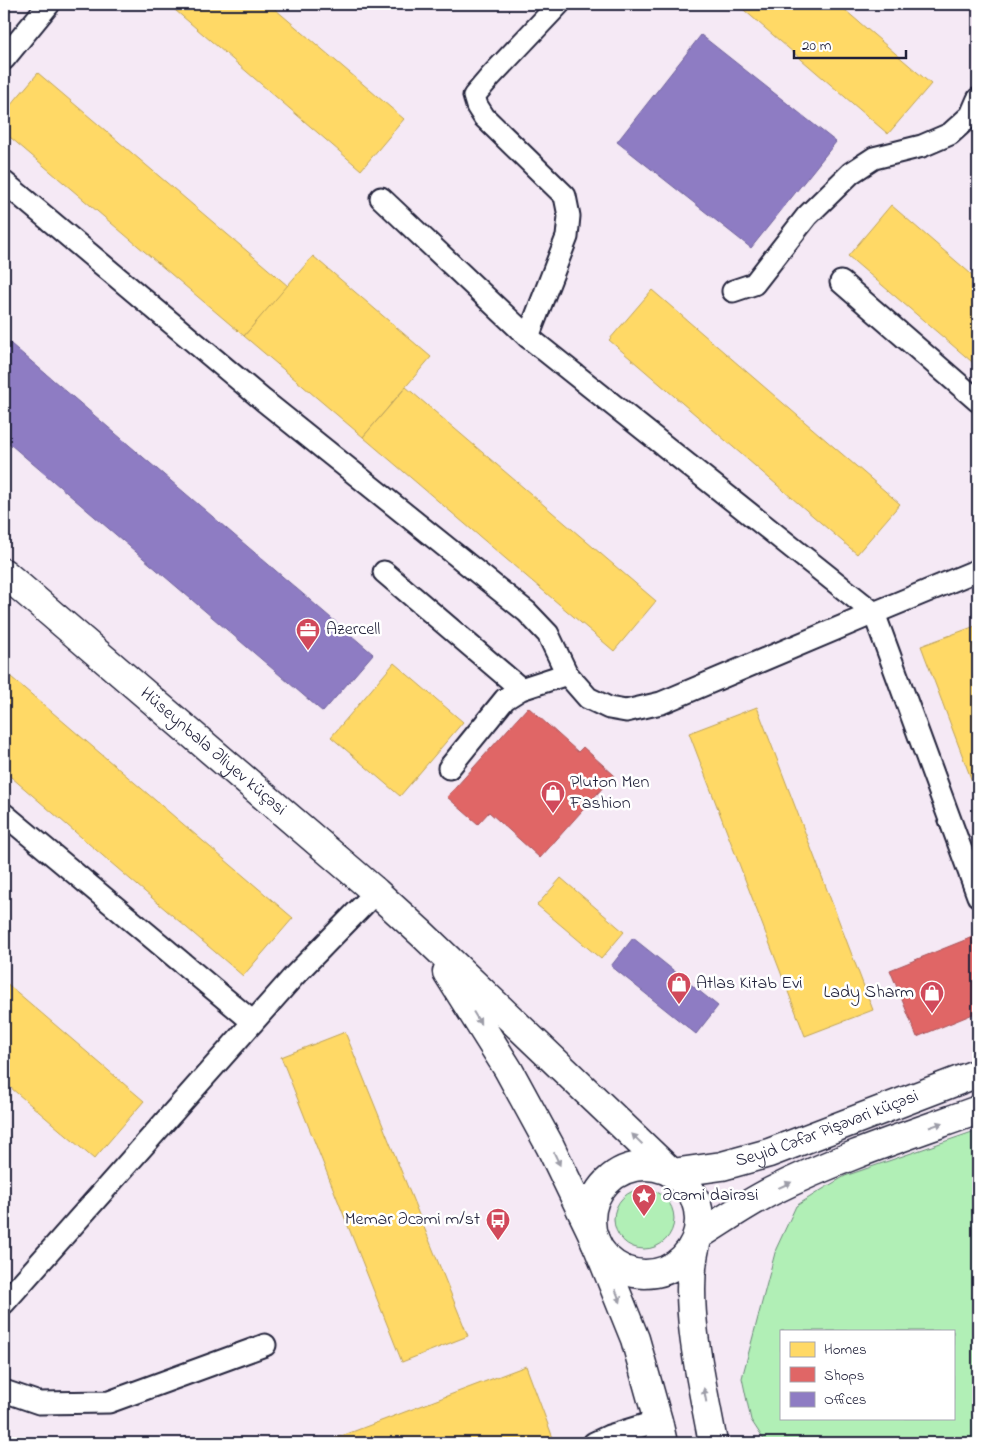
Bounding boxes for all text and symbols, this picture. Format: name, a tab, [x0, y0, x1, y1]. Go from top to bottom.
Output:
scale bar	[794, 28, 907, 60]
text: 20 m	[802, 35, 832, 57]
office icon: Azercell	[295, 617, 321, 651]
place label: Azercell	[326, 617, 380, 643]
street label: Hüseynbala Əliyev küçəsi	[134, 682, 292, 822]
place label: Pluton Men Fashion	[569, 770, 649, 817]
shop icon: Pluton Men Fashion	[540, 780, 566, 814]
shop icon: Atlas Kitab Evi	[666, 971, 692, 1005]
place label: Atlas Kitab Evi	[696, 971, 802, 997]
place label: Lady Sharm	[824, 980, 914, 1006]
shop icon: Lady Sharm	[919, 980, 945, 1014]
one-way arrow	[472, 1011, 481, 1024]
street label: Seyid Cəfər Pişəvəri küçəsi	[732, 1084, 923, 1175]
one-way arrow	[929, 1121, 944, 1129]
one-way arrow	[631, 1133, 643, 1145]
one-way arrow	[553, 1152, 561, 1166]
one-way arrow	[778, 1181, 792, 1189]
place icon: Əcəmi dairəsi	[631, 1183, 657, 1217]
place label: Əcəmi dairəsi	[662, 1183, 759, 1209]
place label: Memar Əcəmi m/st	[345, 1207, 480, 1233]
bus stop icon: Memar Əcəmi m/st	[485, 1207, 511, 1241]
one-way arrow	[614, 1289, 622, 1304]
legend	[780, 1330, 954, 1420]
text: Homes	[824, 1339, 867, 1361]
text: Shops	[824, 1365, 864, 1387]
one-way arrow	[700, 1387, 708, 1403]
text: Offices	[824, 1389, 866, 1411]

